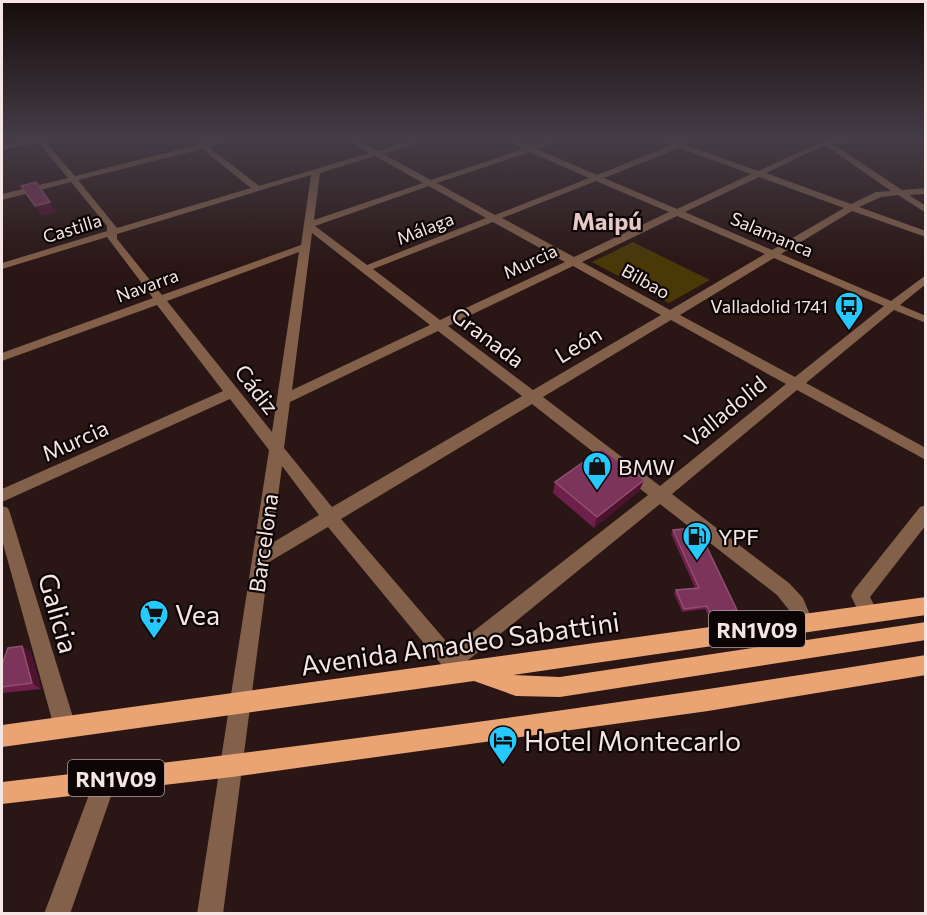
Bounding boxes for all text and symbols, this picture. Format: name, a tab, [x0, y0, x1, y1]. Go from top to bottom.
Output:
district label: Maipú	[572, 206, 642, 235]
street label: Málaga	[393, 207, 457, 249]
street label: Salamanca	[727, 207, 817, 261]
street label: Castilla	[40, 209, 104, 247]
street label: Murcia	[499, 239, 561, 283]
street label: Bilbao	[618, 259, 674, 303]
street label: Navarra	[113, 264, 181, 306]
bus stop icon: Valladolid 1741	[833, 290, 865, 332]
place label: Valladolid 1741	[710, 295, 828, 317]
street label: Granada	[446, 301, 530, 373]
street label: León	[550, 320, 606, 368]
street label: Cádiz	[229, 359, 285, 419]
street label: Valladolid	[678, 370, 772, 452]
street label: Murcia	[38, 413, 112, 467]
shop icon: BMW	[581, 450, 613, 492]
place label: BMW	[618, 453, 675, 480]
street label: Barcelona	[243, 492, 283, 594]
fuel station icon: YPF	[681, 520, 713, 562]
place label: YPF	[718, 523, 759, 550]
street label: Galicia	[32, 569, 86, 657]
supermarket icon: Vea	[138, 598, 170, 640]
place label: Vea	[175, 598, 220, 631]
street label: Avenida Amadeo Sabattini	[299, 604, 621, 682]
road number: RN1V09	[709, 611, 805, 647]
hotel icon: Hotel Montecarlo	[487, 724, 519, 766]
place label: Hotel Montecarlo	[524, 724, 741, 757]
road number: RN1V09	[68, 760, 164, 796]

